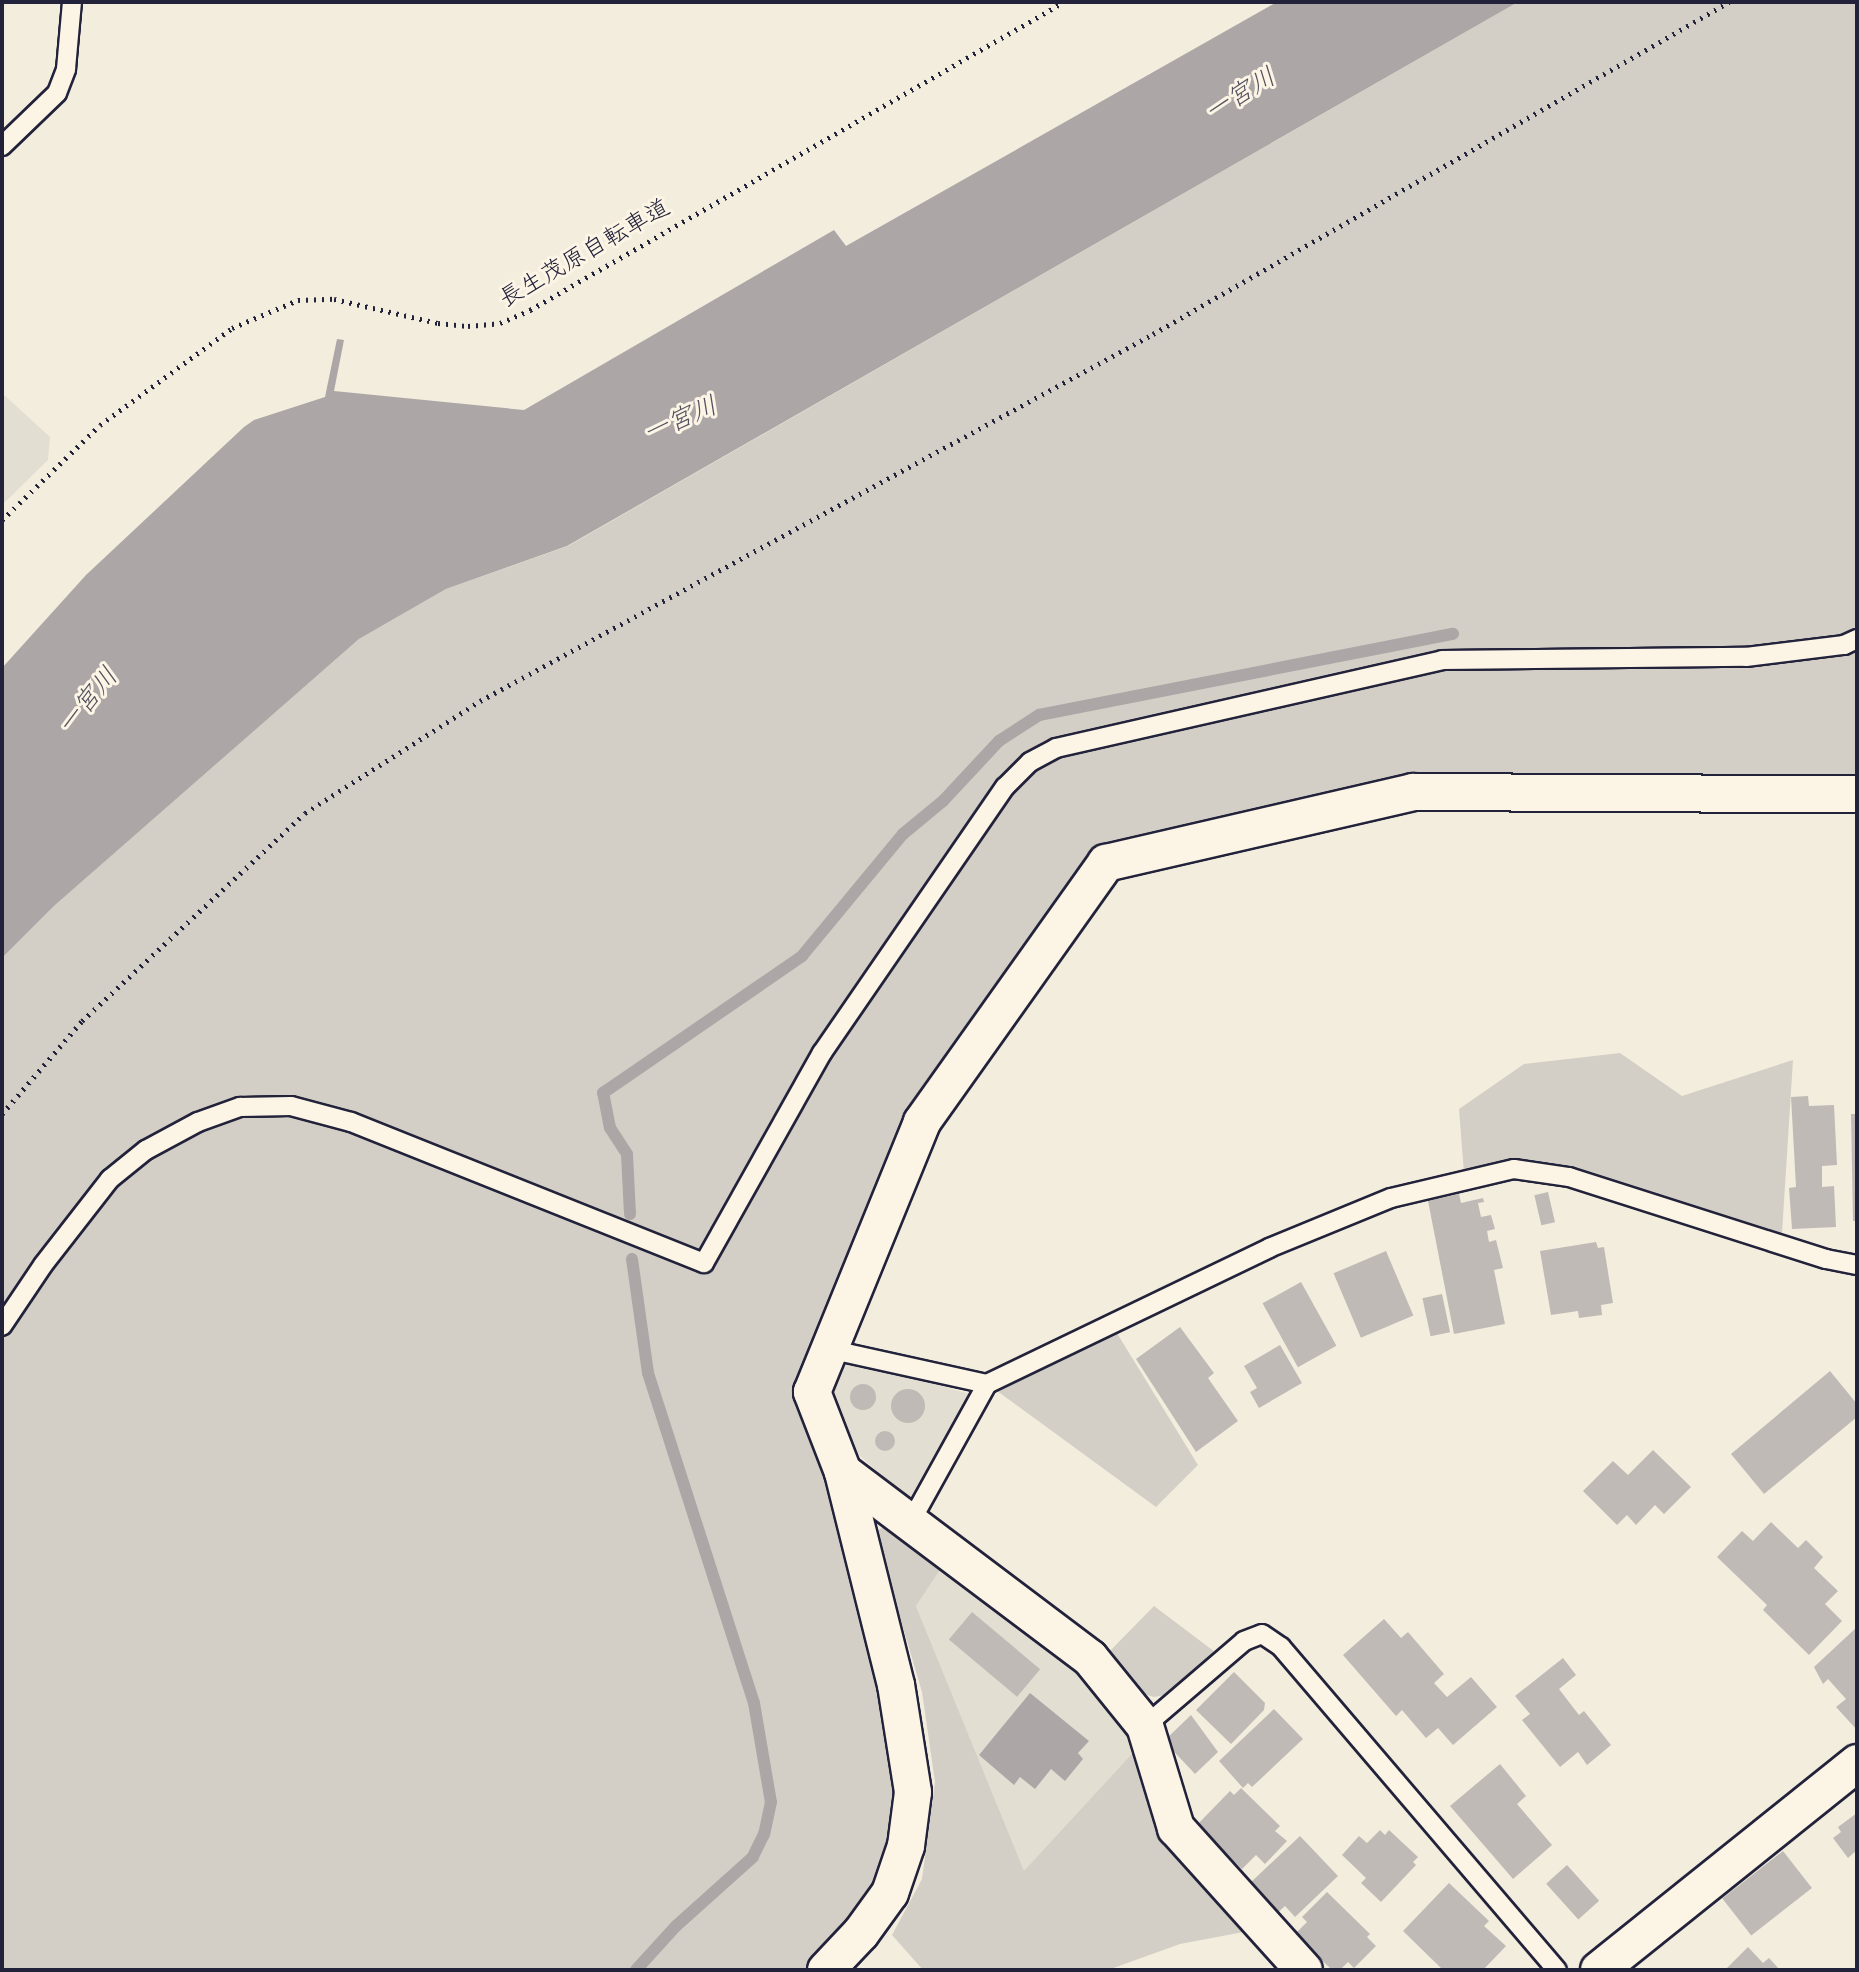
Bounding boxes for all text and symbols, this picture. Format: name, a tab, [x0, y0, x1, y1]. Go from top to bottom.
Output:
water label: 一宮川	[1200, 63, 1282, 129]
street label: 長生茂原自転車道	[495, 194, 675, 314]
water label: 一宮川	[639, 391, 723, 451]
water label: 一宮川	[52, 662, 126, 742]

